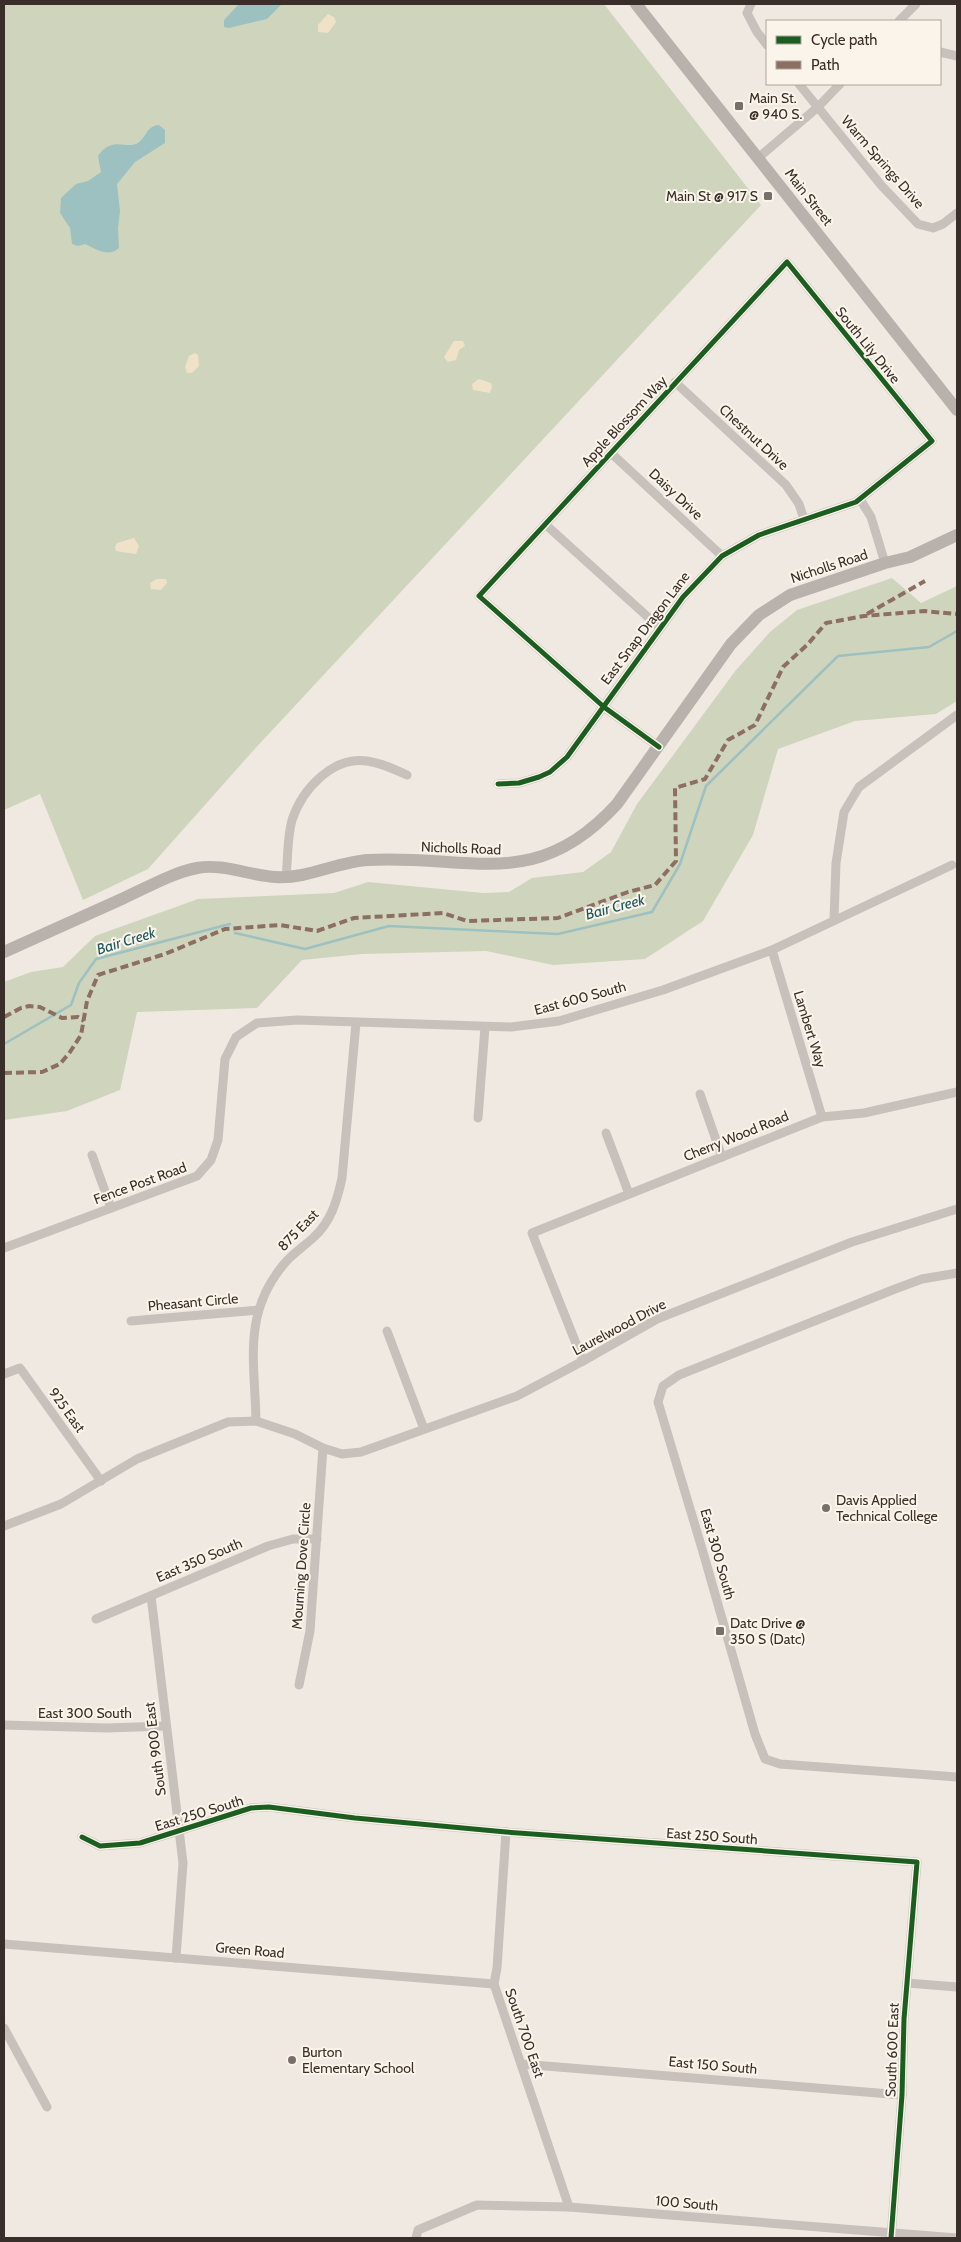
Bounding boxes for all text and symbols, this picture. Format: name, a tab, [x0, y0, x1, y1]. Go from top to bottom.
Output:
legend	[766, 20, 941, 85]
text: Cycle path	[811, 31, 877, 49]
text: Path	[811, 56, 840, 74]
place label: Main St. @ 940 S.	[749, 89, 802, 123]
marker: Main St. @ 940 S.	[733, 100, 745, 112]
street label: Warm Springs Drive	[838, 112, 928, 212]
street label: Main Street	[781, 165, 837, 230]
place label: Main St @ 917 S	[666, 187, 758, 205]
marker: Main St @ 917 S	[762, 190, 774, 202]
street label: South Lily Drive	[832, 303, 904, 387]
street label: Apple Blossom Way	[577, 372, 671, 470]
street label: Chestnut Drive	[716, 400, 792, 474]
street label: Daisy Drive	[645, 465, 707, 523]
street label: Nicholls Road	[788, 545, 870, 587]
street label: East Snap Dragon Lane	[597, 568, 693, 688]
street label: Nicholls Road	[421, 838, 501, 858]
water label: Bair Creek	[583, 890, 647, 924]
water label: Bair Creek	[94, 923, 158, 958]
street label: East 600 South	[532, 977, 628, 1019]
street label: Lambert Way	[790, 988, 830, 1070]
street label: Cherry Wood Road	[681, 1107, 791, 1165]
street label: Fence Post Road	[91, 1158, 189, 1208]
street label: 875 East	[274, 1205, 322, 1255]
street label: Pheasant Circle	[147, 1289, 239, 1315]
street label: Laurelwood Drive	[569, 1295, 669, 1359]
street label: 925 East	[45, 1384, 89, 1436]
place label: Davis Applied Technical College	[836, 1491, 938, 1525]
street label: Mourning Dove Circle	[288, 1502, 314, 1630]
marker: Davis Applied Technical College	[820, 1502, 832, 1514]
street label: East 300 South	[696, 1506, 740, 1602]
street label: East 350 South	[153, 1534, 245, 1586]
place label: Datc Drive @ 350 S (Datc)	[730, 1614, 806, 1648]
marker: Datc Drive @ 350 S (Datc)	[714, 1625, 726, 1637]
street label: South 900 East	[140, 1701, 170, 1797]
street label: East 300 South	[38, 1704, 132, 1722]
street label: East 250 South	[153, 1791, 245, 1835]
street label: East 250 South	[666, 1824, 758, 1848]
street label: Green Road	[215, 1938, 285, 1962]
street label: South 700 East	[501, 1986, 549, 2080]
street label: South 600 East	[881, 2002, 903, 2097]
place label: Burton Elementary School	[302, 2043, 415, 2077]
street label: East 150 South	[668, 2052, 758, 2078]
marker: Burton Elementary School	[286, 2054, 298, 2066]
street label: 100 South	[655, 2191, 719, 2215]

